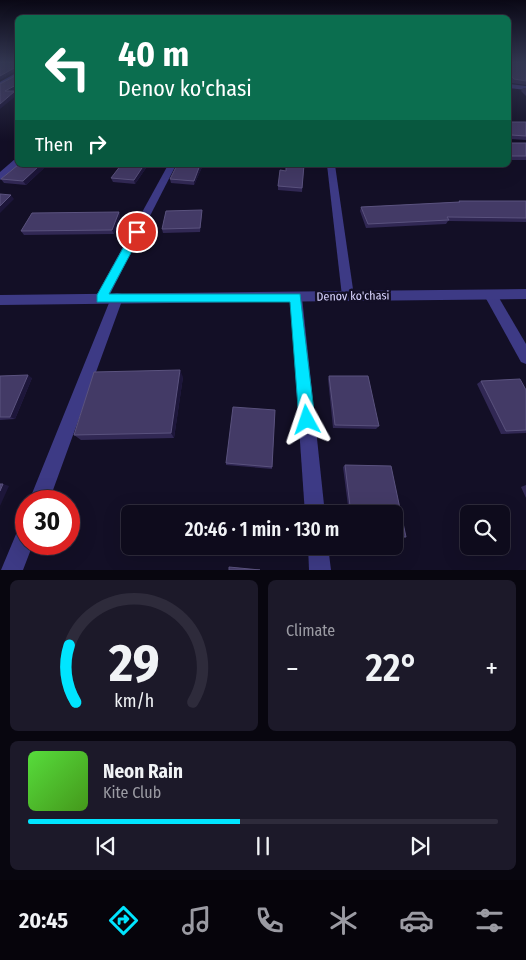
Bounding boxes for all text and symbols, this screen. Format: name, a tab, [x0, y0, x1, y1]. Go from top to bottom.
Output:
text: 40 m	[118, 33, 189, 75]
icon: left	[35, 35, 100, 100]
text: Denov ko'chasi	[118, 75, 252, 102]
icon: right	[83, 130, 111, 158]
text: Then	[35, 133, 73, 156]
pin	[116, 211, 158, 253]
icon: arrive	[123, 218, 151, 246]
street label: Denov ko'chasi	[316, 288, 390, 304]
position arrow	[280, 393, 332, 445]
speed limit sign: 30	[15, 490, 80, 555]
map controls	[460, 505, 510, 555]
button: search	[460, 505, 510, 555]
text: 20:46 · 1 min · 130 m	[185, 518, 339, 541]
text: Climate	[286, 621, 335, 640]
text: 29	[108, 632, 159, 695]
text: 22°	[366, 645, 418, 691]
text: −	[286, 652, 299, 685]
text: +	[485, 652, 498, 685]
text: km/h	[114, 690, 154, 712]
text: Neon Rain	[103, 760, 183, 783]
text: Kite Club	[103, 783, 161, 802]
icon: previous	[92, 832, 120, 860]
icon: pause	[249, 832, 277, 860]
icon: next	[406, 832, 434, 860]
icon: directions	[106, 903, 141, 938]
icon: music	[179, 903, 214, 938]
icon: phone	[252, 903, 287, 938]
icon: climate	[326, 903, 361, 938]
icon: car	[399, 903, 434, 938]
icon: filters	[472, 903, 507, 938]
text: 20:45	[19, 907, 68, 934]

